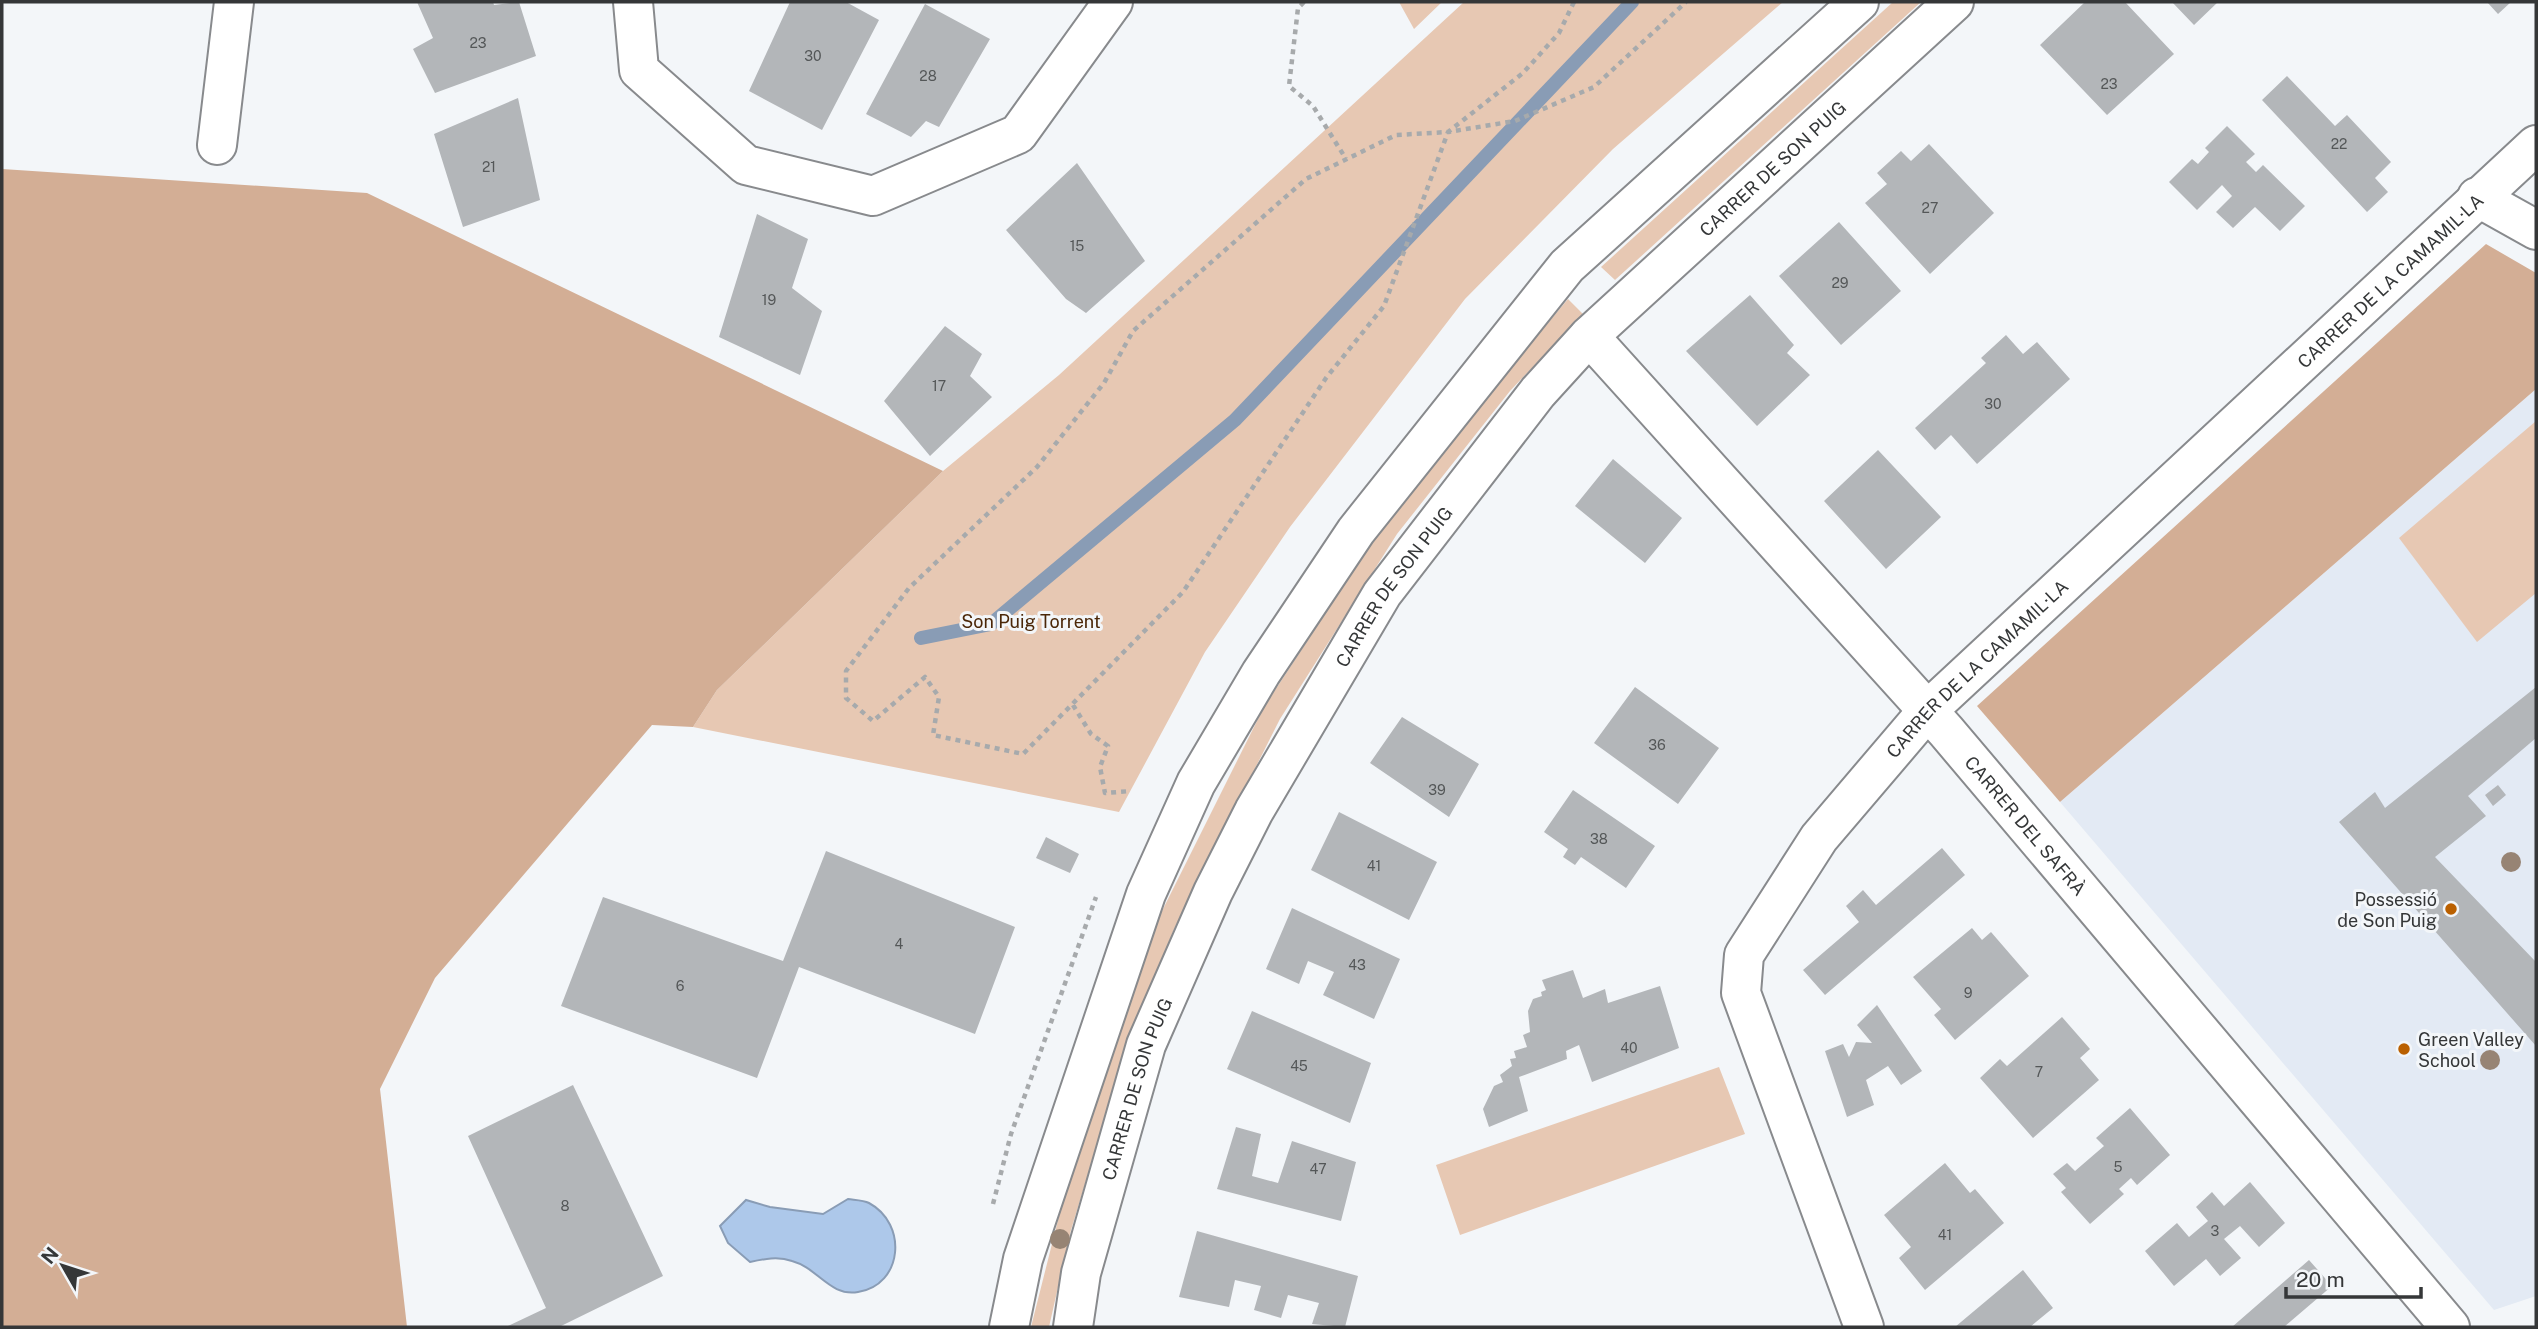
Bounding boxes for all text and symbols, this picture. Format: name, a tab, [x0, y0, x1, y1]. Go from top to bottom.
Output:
house number: 23	[469, 35, 487, 51]
house number: 30	[804, 48, 822, 64]
house number: 28	[919, 68, 937, 84]
house number: 23	[2100, 76, 2118, 92]
street label: CARRER DE SON PUIG	[1695, 96, 1850, 240]
house number: 22	[2331, 136, 2347, 152]
house number: 21	[482, 159, 496, 175]
street label: CARRER DE LA CAMAMIL·LA	[2293, 189, 2487, 372]
house number: 27	[1922, 200, 1938, 216]
house number: 15	[1070, 238, 1084, 254]
house number: 29	[1831, 275, 1849, 291]
house number: 19	[762, 292, 776, 308]
house number: 17	[932, 378, 946, 394]
house number: 30	[1984, 396, 2002, 412]
street label: CARRER DE SON PUIG	[1331, 502, 1456, 671]
street label: CARRER DE LA CAMAMIL·LA	[1882, 575, 2072, 762]
park label: Son Puig Torrent	[961, 611, 1101, 632]
house number: 36	[1648, 737, 1666, 753]
street label: CARRER DEL SAFRÀ	[1961, 751, 2092, 900]
house number: 39	[1428, 782, 1446, 798]
house number: 38	[1590, 831, 1608, 847]
house number: 41	[1367, 858, 1381, 874]
place label: Possessió de Son Puig	[2337, 889, 2437, 931]
marker: Possessió de Son Puig	[2443, 901, 2459, 917]
house number: 4	[895, 936, 904, 952]
house number: 43	[1348, 957, 1366, 973]
house number: 6	[676, 978, 685, 994]
house number: 9	[1964, 985, 1973, 1001]
street label: CARRER DE SON PUIG	[1098, 994, 1176, 1182]
place label: Green Valley School	[2418, 1029, 2524, 1071]
house number: 40	[1620, 1040, 1638, 1056]
marker: Green Valley School	[2396, 1041, 2412, 1057]
house number: 45	[1290, 1058, 1308, 1074]
house number: 7	[2035, 1064, 2043, 1080]
house number: 5	[2114, 1159, 2123, 1175]
house number: 47	[1309, 1161, 1327, 1177]
house number: 8	[560, 1198, 570, 1214]
house number: 3	[2211, 1223, 2220, 1239]
house number: 41	[1938, 1227, 1952, 1243]
north arrow	[28, 1231, 98, 1301]
text: N	[37, 1243, 63, 1268]
scale bar	[2286, 1256, 2421, 1300]
text: 20 m	[2296, 1267, 2345, 1292]

